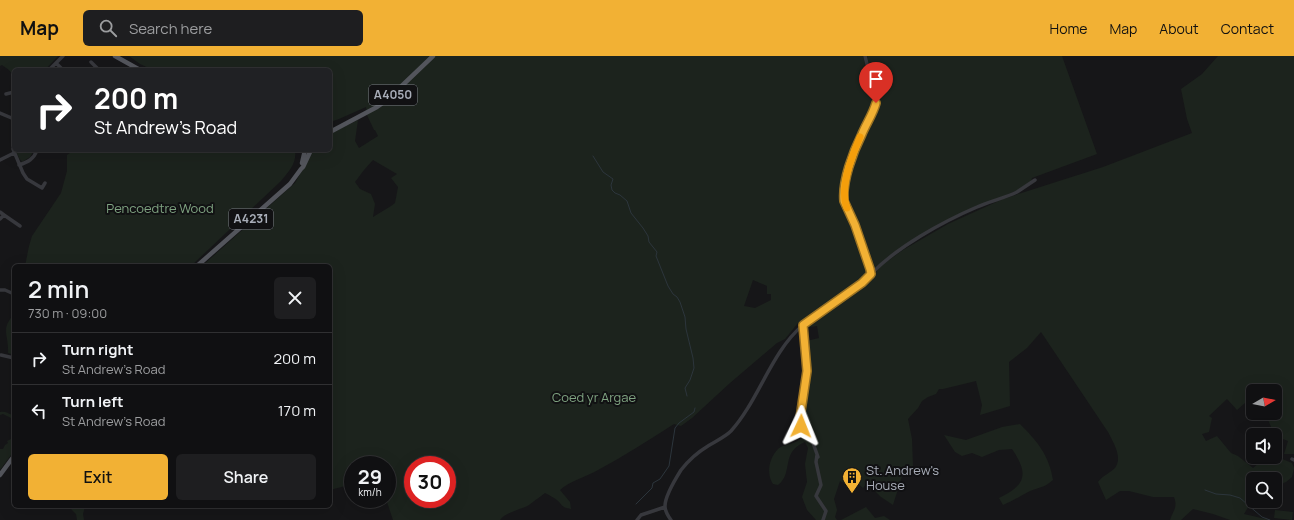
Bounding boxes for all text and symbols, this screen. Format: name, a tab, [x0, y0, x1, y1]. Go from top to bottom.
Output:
search box	[83, 10, 363, 46]
text: Map	[20, 15, 59, 41]
icon: search	[97, 17, 119, 39]
text: Search here	[129, 18, 212, 39]
text: Home	[1050, 19, 1087, 38]
text: Map	[1109, 19, 1137, 38]
text: About	[1159, 19, 1199, 38]
text: Contact	[1221, 19, 1274, 38]
pin	[859, 62, 893, 103]
icon: arrive	[865, 68, 887, 90]
text: 200 m	[94, 79, 178, 117]
icon: right	[28, 84, 80, 136]
road number: A4050	[369, 85, 417, 105]
text: St Andrew's Road	[94, 115, 237, 139]
park label: Pencoedtre Wood	[106, 199, 214, 217]
road number: A4231	[229, 209, 273, 229]
text: 2 min	[28, 272, 89, 305]
button: close	[274, 277, 316, 319]
text: 730 m · 09:00	[28, 304, 107, 322]
text: Turn right	[62, 339, 133, 360]
icon: right	[28, 348, 50, 370]
text: 200 m	[273, 348, 316, 369]
text: St Andrew's Road	[62, 360, 165, 378]
north arrow	[1246, 384, 1282, 420]
map controls	[1246, 384, 1282, 508]
park label: Coed yr Argae	[552, 388, 637, 406]
text: Turn left	[62, 391, 124, 412]
icon: left	[28, 400, 50, 422]
text: 170 m	[278, 400, 316, 421]
position arrow	[780, 405, 822, 447]
text: St Andrew's Road	[62, 412, 165, 430]
button: sound	[1246, 428, 1282, 464]
button: Exit	[28, 454, 168, 500]
button: Share	[176, 454, 316, 500]
speed limit sign: 30	[404, 456, 456, 508]
place label: St. Andrew's House	[866, 461, 939, 494]
text: 29	[358, 463, 382, 490]
building icon: St. Andrew's House	[841, 466, 863, 494]
button: search	[1246, 472, 1282, 508]
text: km/h	[358, 485, 382, 499]

